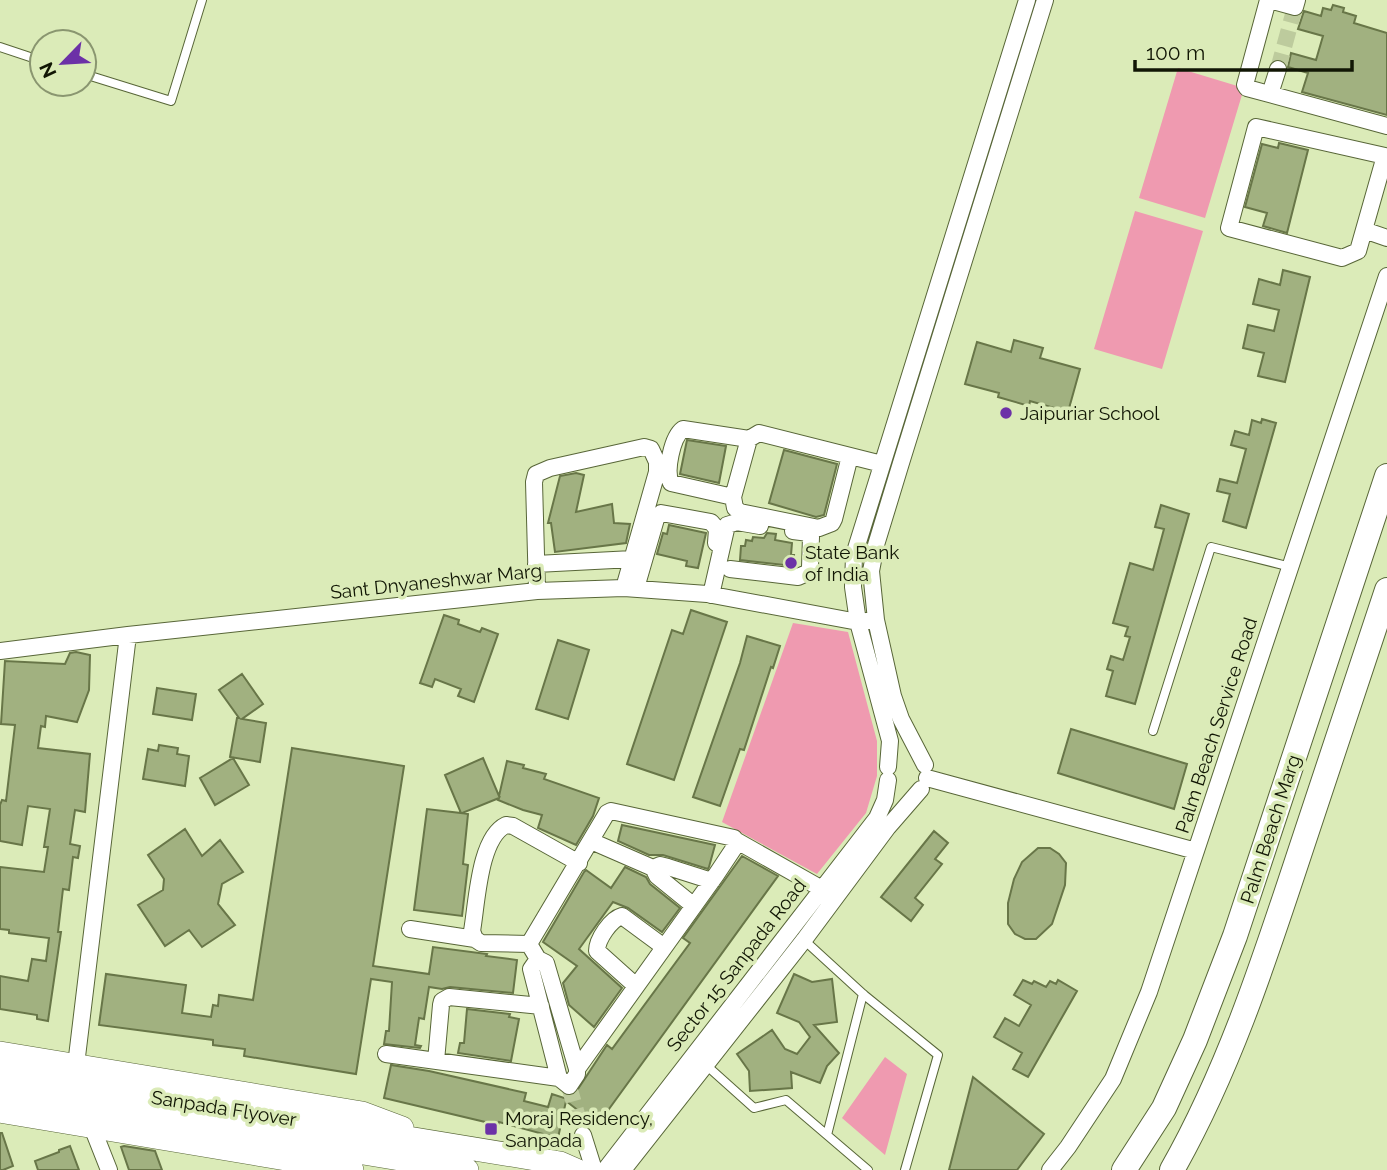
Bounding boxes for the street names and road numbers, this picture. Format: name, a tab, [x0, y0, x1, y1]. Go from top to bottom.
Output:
street label: Sant Dnyaneshwar Marg	[329, 559, 543, 603]
street label: Palm Beach Service Road	[1171, 614, 1261, 836]
street label: Palm Beach Marg	[1236, 752, 1304, 906]
street label: Sector 15 Sanpada Road	[662, 874, 810, 1056]
street label: Sanpada Flyover	[150, 1086, 298, 1130]

